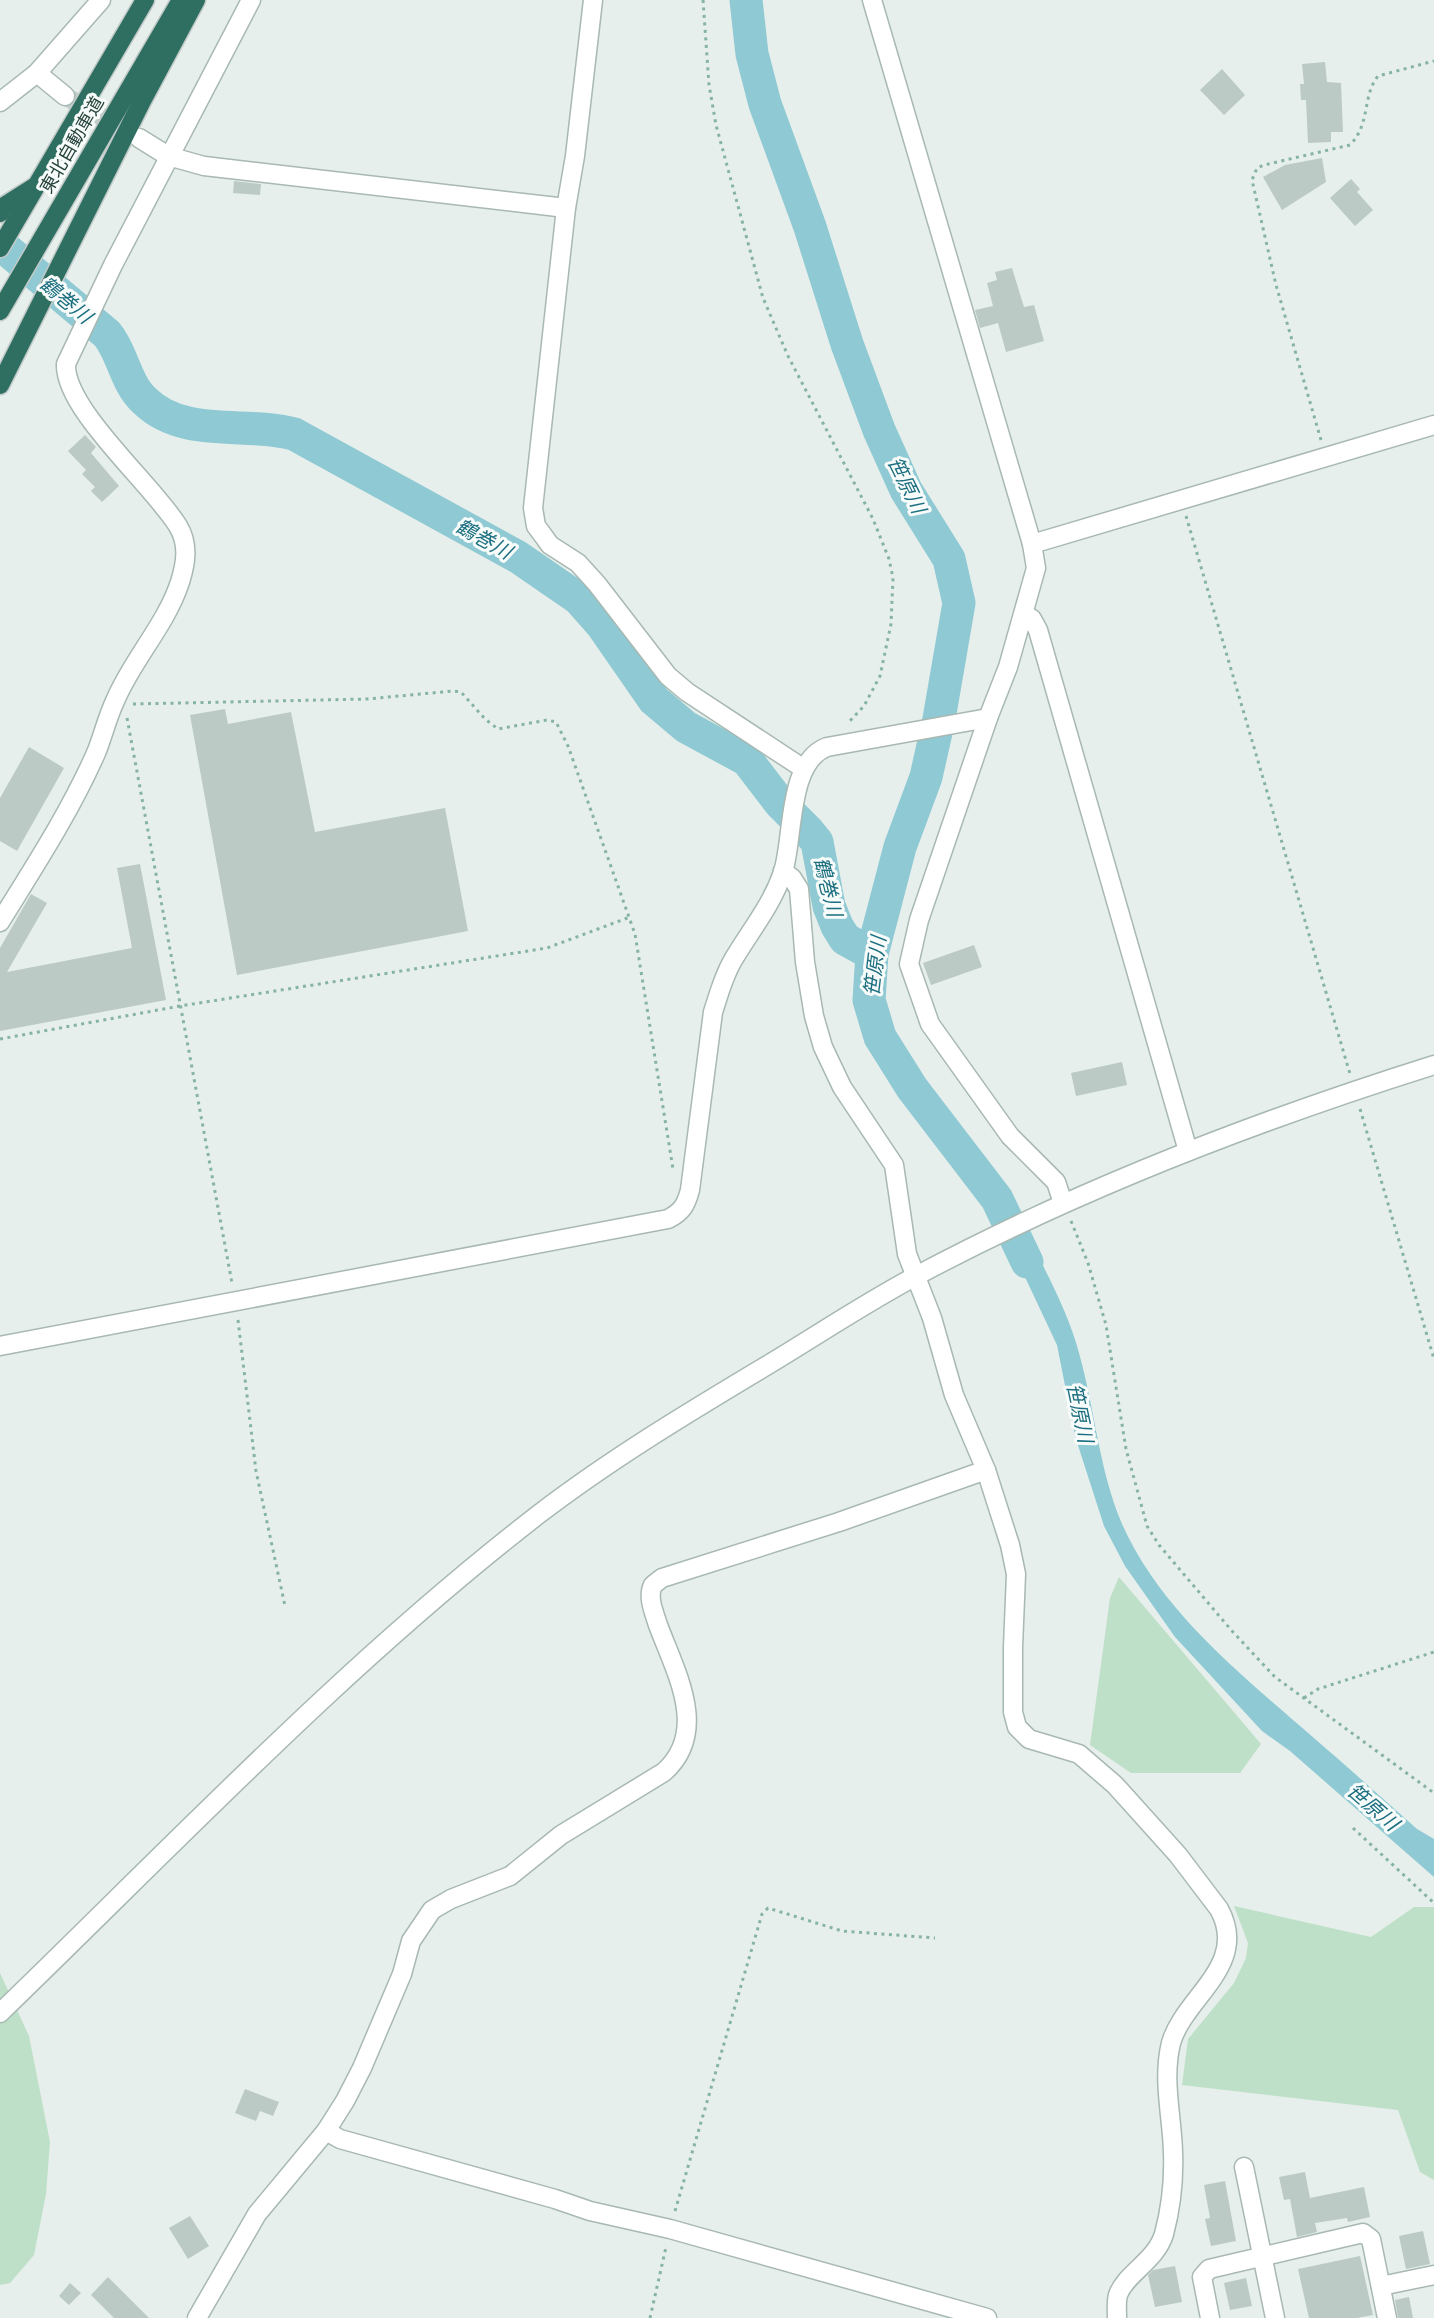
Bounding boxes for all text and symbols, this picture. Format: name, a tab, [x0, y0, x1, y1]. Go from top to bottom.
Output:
street label: 東北自動車道	[35, 92, 108, 197]
water label: 鶴巻川	[36, 271, 99, 329]
water label: 笹原川	[884, 452, 933, 519]
water label: 鶴巻川	[452, 513, 518, 564]
water label: 鶴巻川	[810, 855, 848, 921]
water label: 笹原川	[858, 933, 890, 997]
water label: 笹原川	[1063, 1381, 1099, 1447]
water label: 笹原川	[1343, 1778, 1406, 1836]

